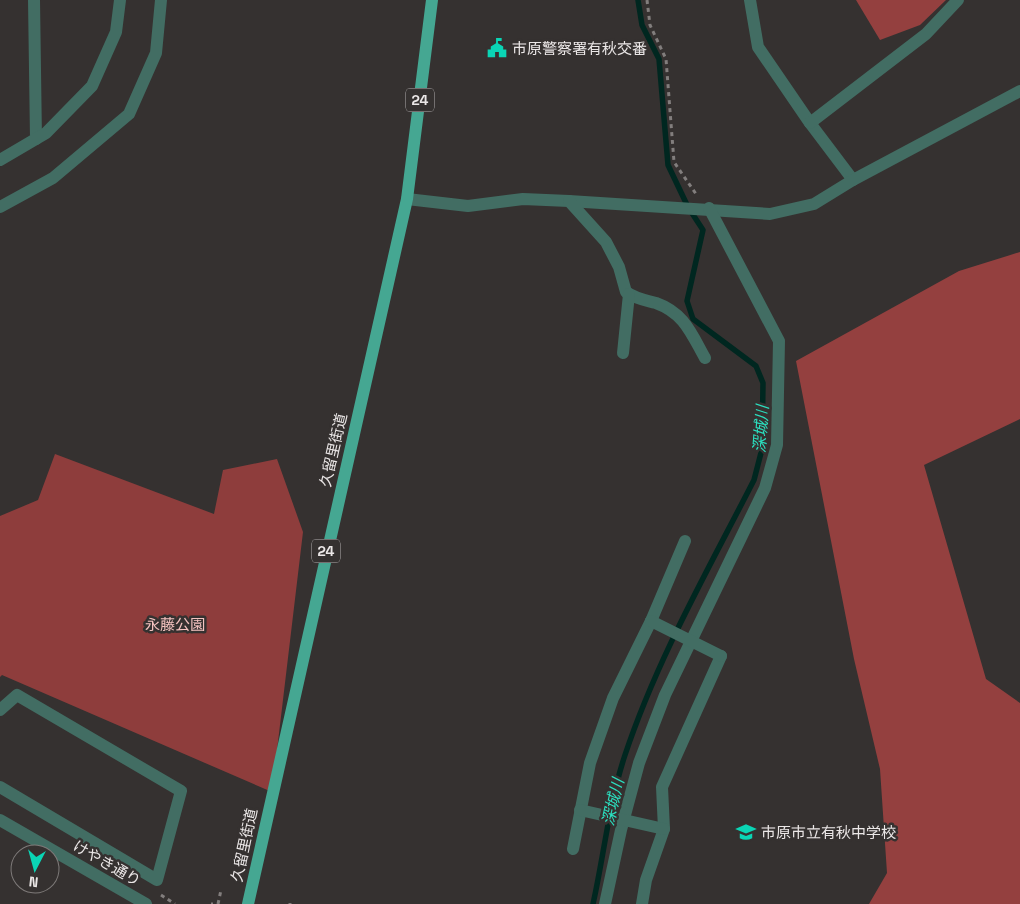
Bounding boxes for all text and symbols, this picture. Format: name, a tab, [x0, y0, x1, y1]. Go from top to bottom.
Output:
public building icon: 市原警察署有秋交番	[486, 37, 508, 59]
place label: 市原警察署有秋交番	[512, 39, 647, 58]
road number: 24	[406, 88, 434, 112]
water label: 深城川	[749, 402, 773, 454]
street label: 久留里街道	[315, 411, 351, 489]
road number: 24	[312, 540, 340, 562]
park label: 永藤公園	[145, 615, 205, 634]
water label: 深城川	[597, 774, 629, 828]
street label: 久留里街道	[227, 806, 261, 884]
school or university icon: 市原市立有秋中学校	[735, 821, 757, 843]
place label: 市原市立有秋中学校	[761, 823, 896, 842]
street label: けやき通り	[70, 836, 144, 890]
north arrow	[10, 844, 60, 894]
text: N	[28, 872, 39, 891]

